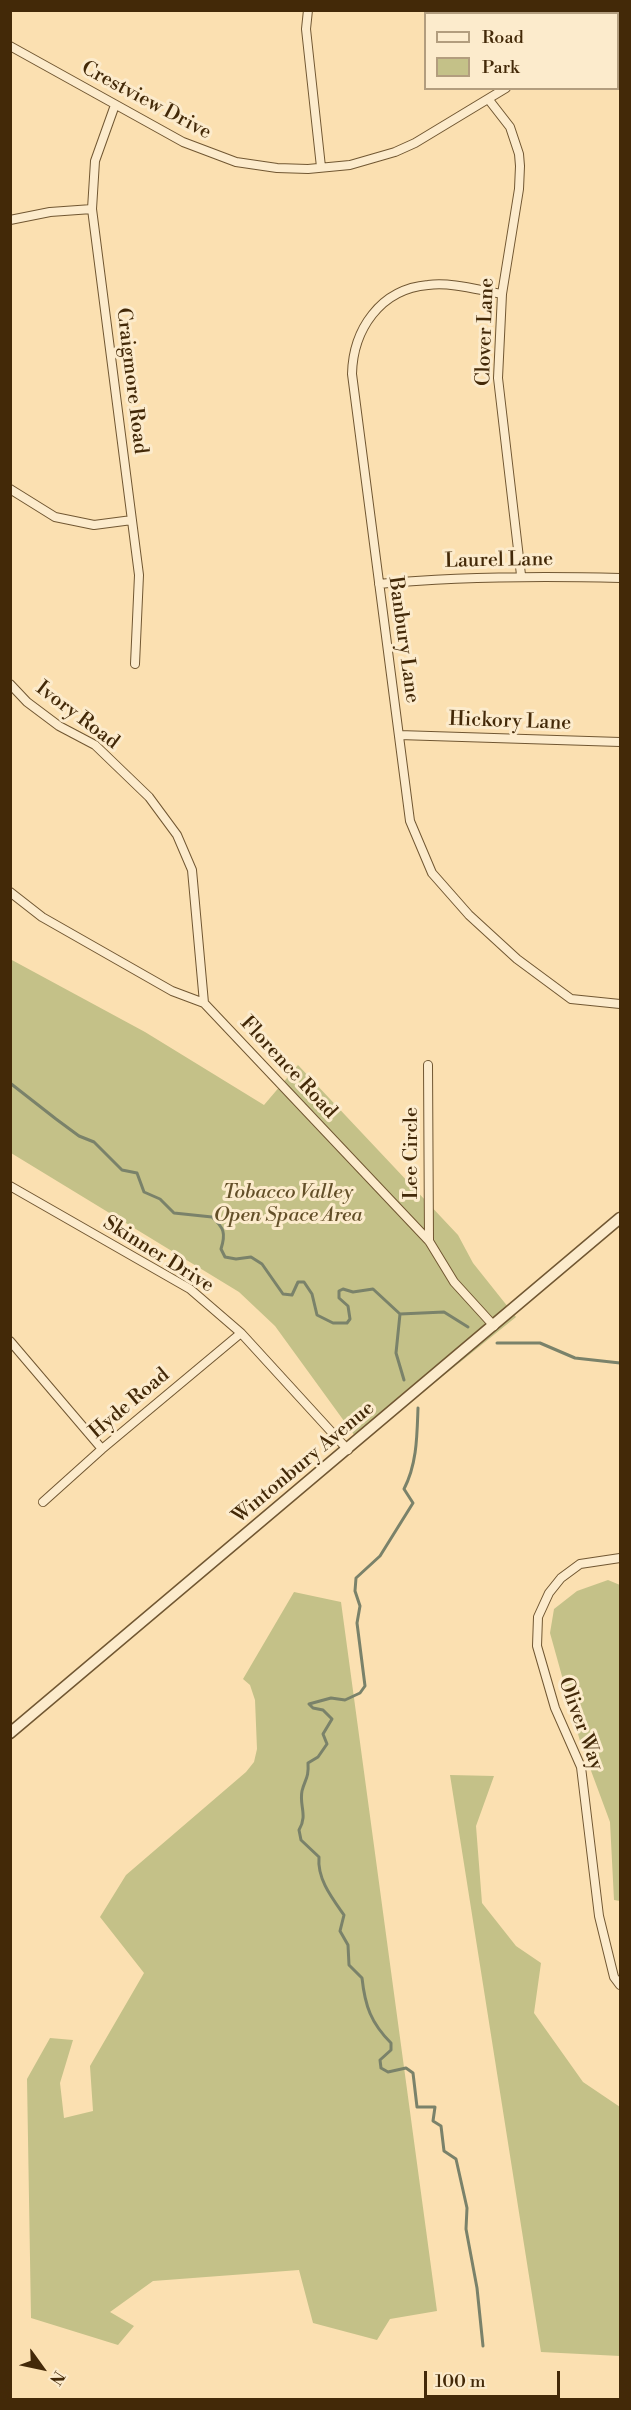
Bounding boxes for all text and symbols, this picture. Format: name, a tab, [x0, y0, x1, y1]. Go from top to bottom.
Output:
legend	[424, 12, 619, 90]
text: Road	[482, 26, 524, 49]
text: Park	[482, 56, 519, 79]
street label: Crestview Drive	[77, 57, 215, 145]
street label: Clover Lane	[472, 277, 500, 387]
street label: Craigmore Road	[110, 306, 152, 456]
street label: Laurel Lane	[444, 548, 554, 574]
street label: Banbury Lane	[382, 575, 424, 705]
street label: Ivory Road	[31, 677, 123, 755]
street label: Hickory Lane	[448, 708, 572, 736]
street label: Florence Road	[234, 1012, 342, 1124]
street label: Lee Circle	[400, 1107, 424, 1199]
park label: Tobacco Valley Open Space Area	[214, 1181, 362, 1228]
street label: Skinner Drive	[98, 1211, 218, 1299]
street label: Hyde Road	[85, 1364, 175, 1444]
street label: Wintonbury Avenue	[228, 1397, 380, 1529]
street label: Oliver Way	[552, 1674, 608, 1774]
north arrow	[12, 2338, 72, 2398]
scale bar	[427, 2359, 564, 2397]
text: N	[45, 2367, 69, 2389]
text: 100 m	[435, 2370, 486, 2393]

